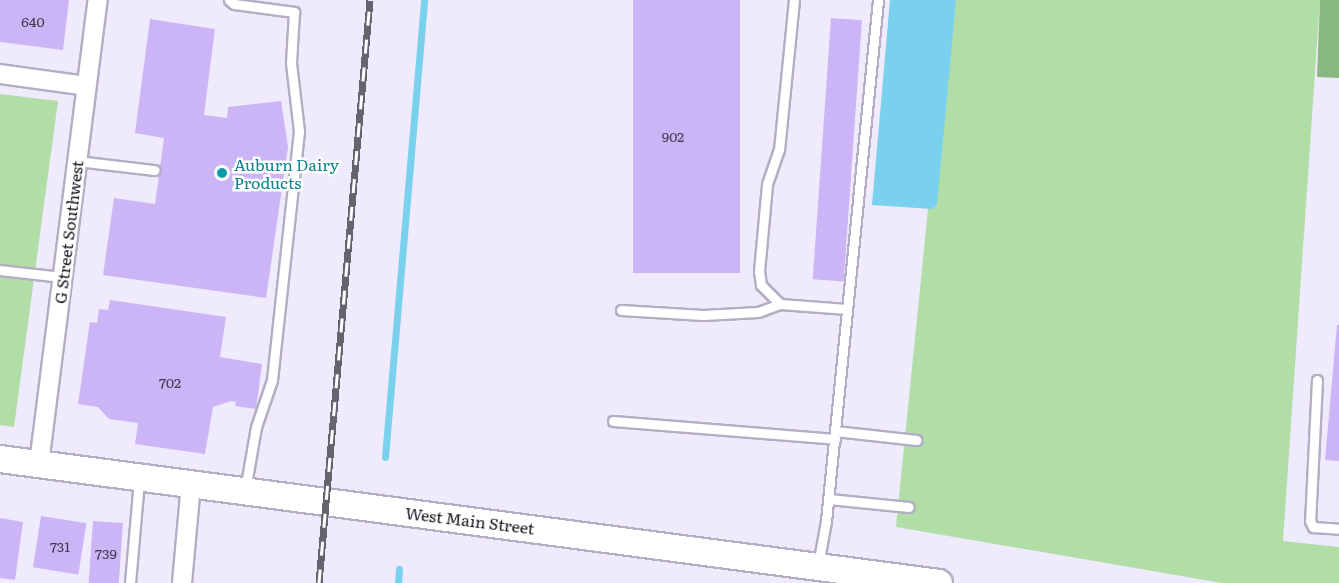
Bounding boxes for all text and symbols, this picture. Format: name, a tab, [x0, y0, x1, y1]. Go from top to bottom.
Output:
house number: 640	[21, 13, 45, 29]
house number: 902	[662, 128, 684, 144]
place label: Auburn Dairy Products	[234, 154, 339, 192]
street label: G Street Southwest	[50, 159, 86, 305]
marker: Auburn Dairy Products	[215, 166, 229, 180]
house number: 702	[159, 374, 181, 390]
street label: West Main Street	[404, 503, 536, 537]
house number: 731	[50, 538, 70, 554]
house number: 739	[95, 545, 117, 561]

